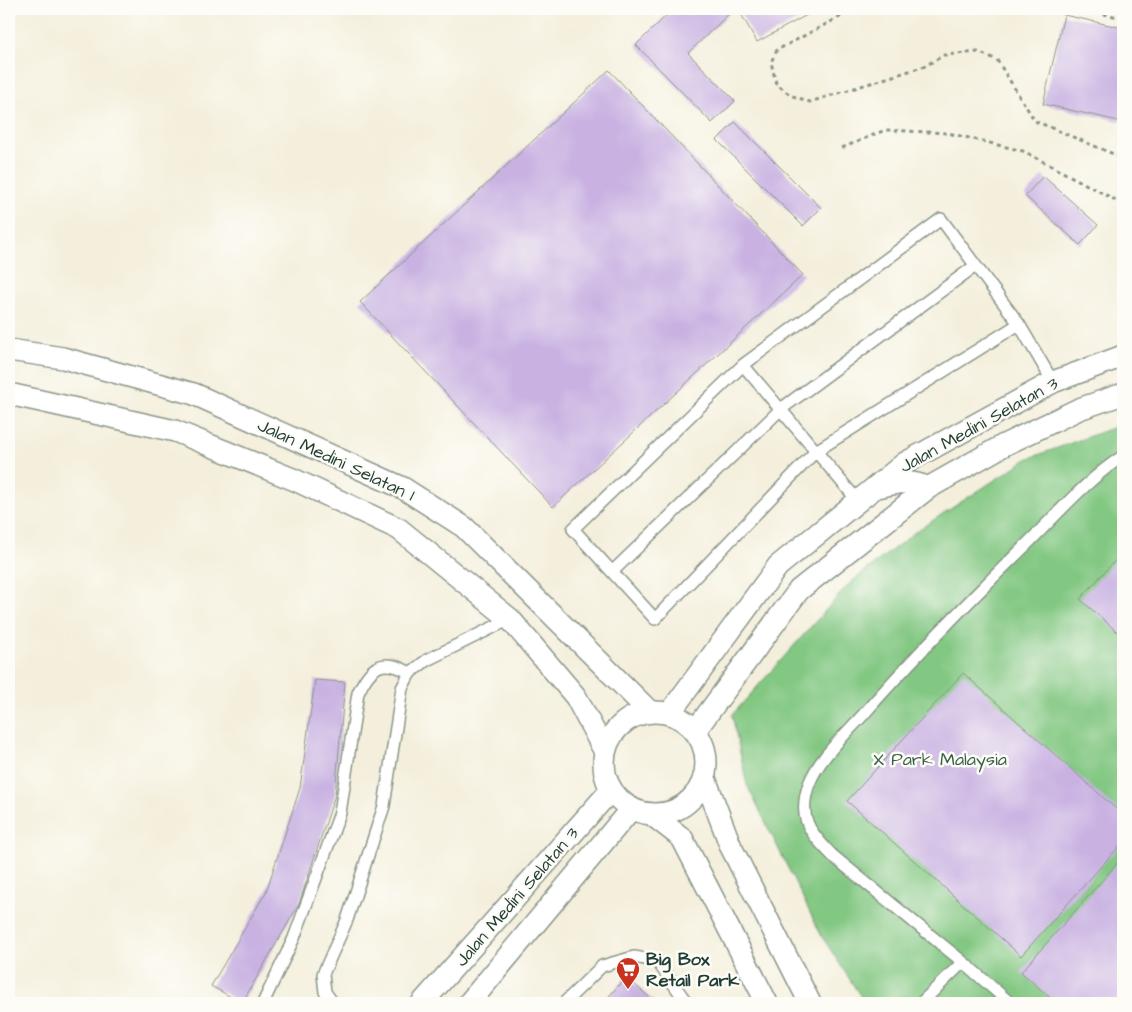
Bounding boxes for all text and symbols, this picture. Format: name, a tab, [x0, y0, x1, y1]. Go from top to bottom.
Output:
street label: Jalan Medini Selatan 3	[895, 371, 1063, 479]
street label: Jalan Medini Selatan 1	[253, 413, 419, 507]
park label: X Park Malaysia	[873, 747, 1007, 773]
street label: Jalan Medini Selatan 3	[449, 822, 585, 972]
place label: Big Box Retail Park	[646, 947, 740, 993]
supermarket icon: Big Box Retail Park	[615, 956, 641, 990]

